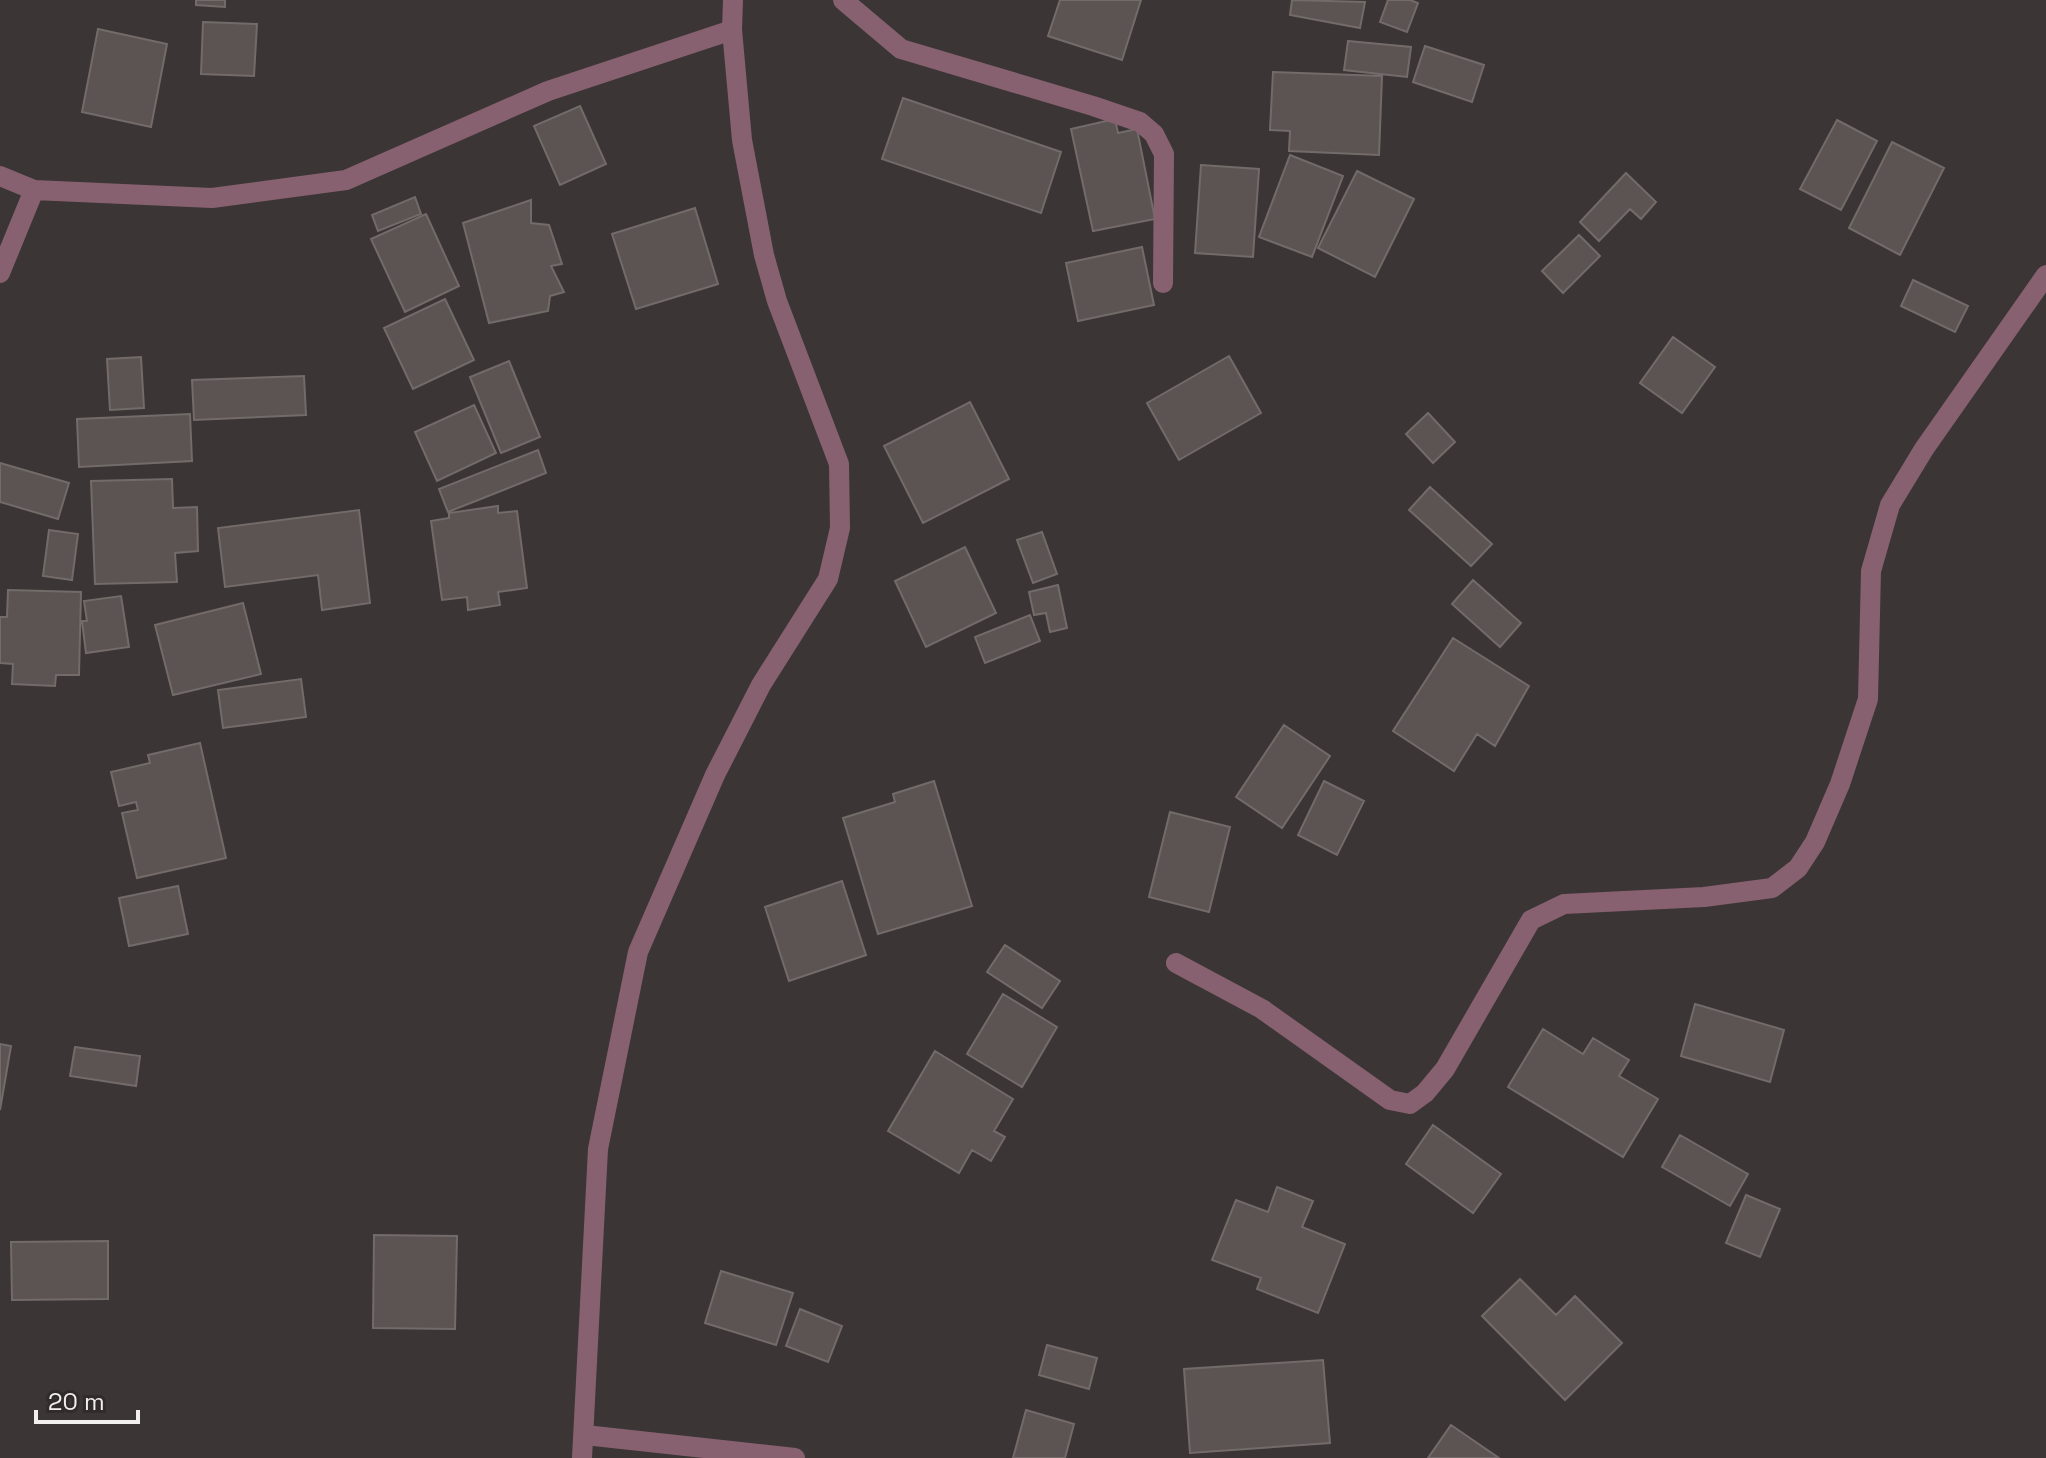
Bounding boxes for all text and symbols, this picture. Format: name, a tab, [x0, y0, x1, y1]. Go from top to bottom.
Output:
scale bar	[36, 1374, 138, 1424]
text: 20 m	[48, 1386, 105, 1417]

